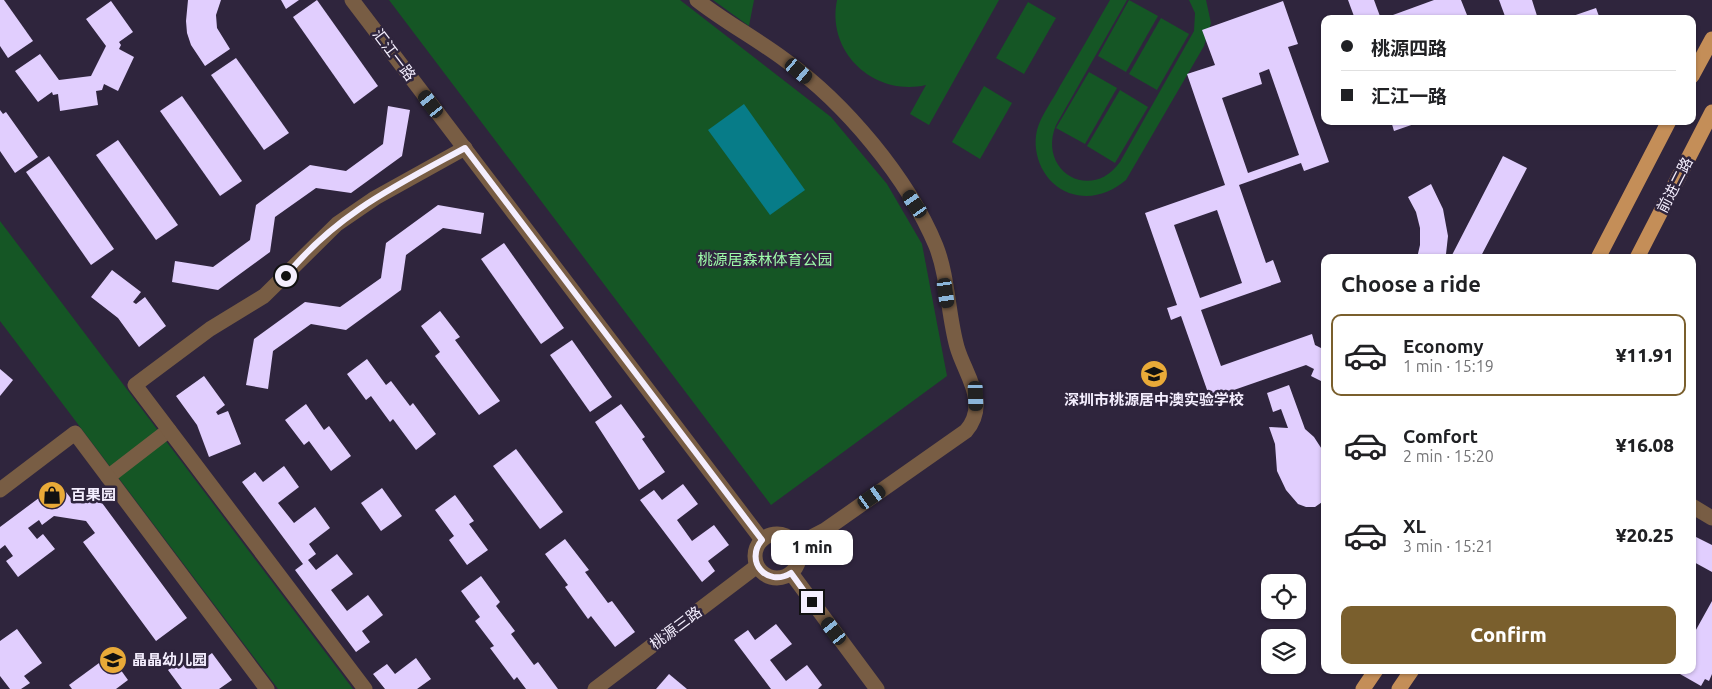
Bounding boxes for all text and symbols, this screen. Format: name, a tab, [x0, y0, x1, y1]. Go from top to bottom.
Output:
street label: 汇江一路	[370, 26, 419, 84]
text: 桃源四路	[1371, 37, 1447, 59]
car	[782, 56, 815, 86]
text: 汇江一路	[1371, 85, 1447, 107]
car	[415, 88, 446, 120]
street label: 前进二路	[1653, 154, 1696, 215]
car	[900, 187, 929, 221]
park label: 桃源居森林体育公园	[697, 251, 833, 268]
route start	[275, 265, 297, 287]
text: Choose a ride	[1341, 271, 1481, 296]
car	[936, 277, 955, 309]
icon: car	[1343, 333, 1388, 378]
text: Economy	[1403, 335, 1484, 357]
text: ¥11.91	[1616, 344, 1674, 366]
text: 1 min · 15:19	[1403, 357, 1494, 375]
school or university icon: 深圳市桃源居中澳实验学校	[1139, 359, 1169, 389]
car	[967, 381, 984, 411]
place label: 深圳市桃源居中澳实验学校	[1064, 391, 1244, 408]
icon: car	[1343, 423, 1388, 468]
text: Comfort	[1403, 425, 1478, 447]
text: ¥16.08	[1616, 434, 1674, 456]
text: 2 min · 15:20	[1403, 447, 1494, 465]
shop icon: 百果园	[37, 480, 67, 510]
car	[855, 482, 888, 512]
place label: 百果园	[71, 486, 116, 503]
icon: car	[1343, 513, 1388, 558]
text: XL	[1403, 515, 1426, 537]
text: ¥20.25	[1616, 524, 1674, 546]
callout: 1 min	[771, 530, 853, 564]
text: 3 min · 15:21	[1403, 537, 1494, 555]
text: 1 min	[792, 538, 832, 556]
map controls	[1261, 574, 1306, 674]
button: locate	[1261, 574, 1306, 619]
route end	[801, 591, 823, 613]
street label: 桃源三路	[647, 603, 705, 652]
button: Confirm	[1341, 606, 1676, 664]
car	[818, 615, 849, 647]
button: layers	[1261, 629, 1306, 674]
school or university icon: 晶晶幼儿园	[98, 645, 128, 675]
place label: 晶晶幼儿园	[132, 651, 207, 668]

